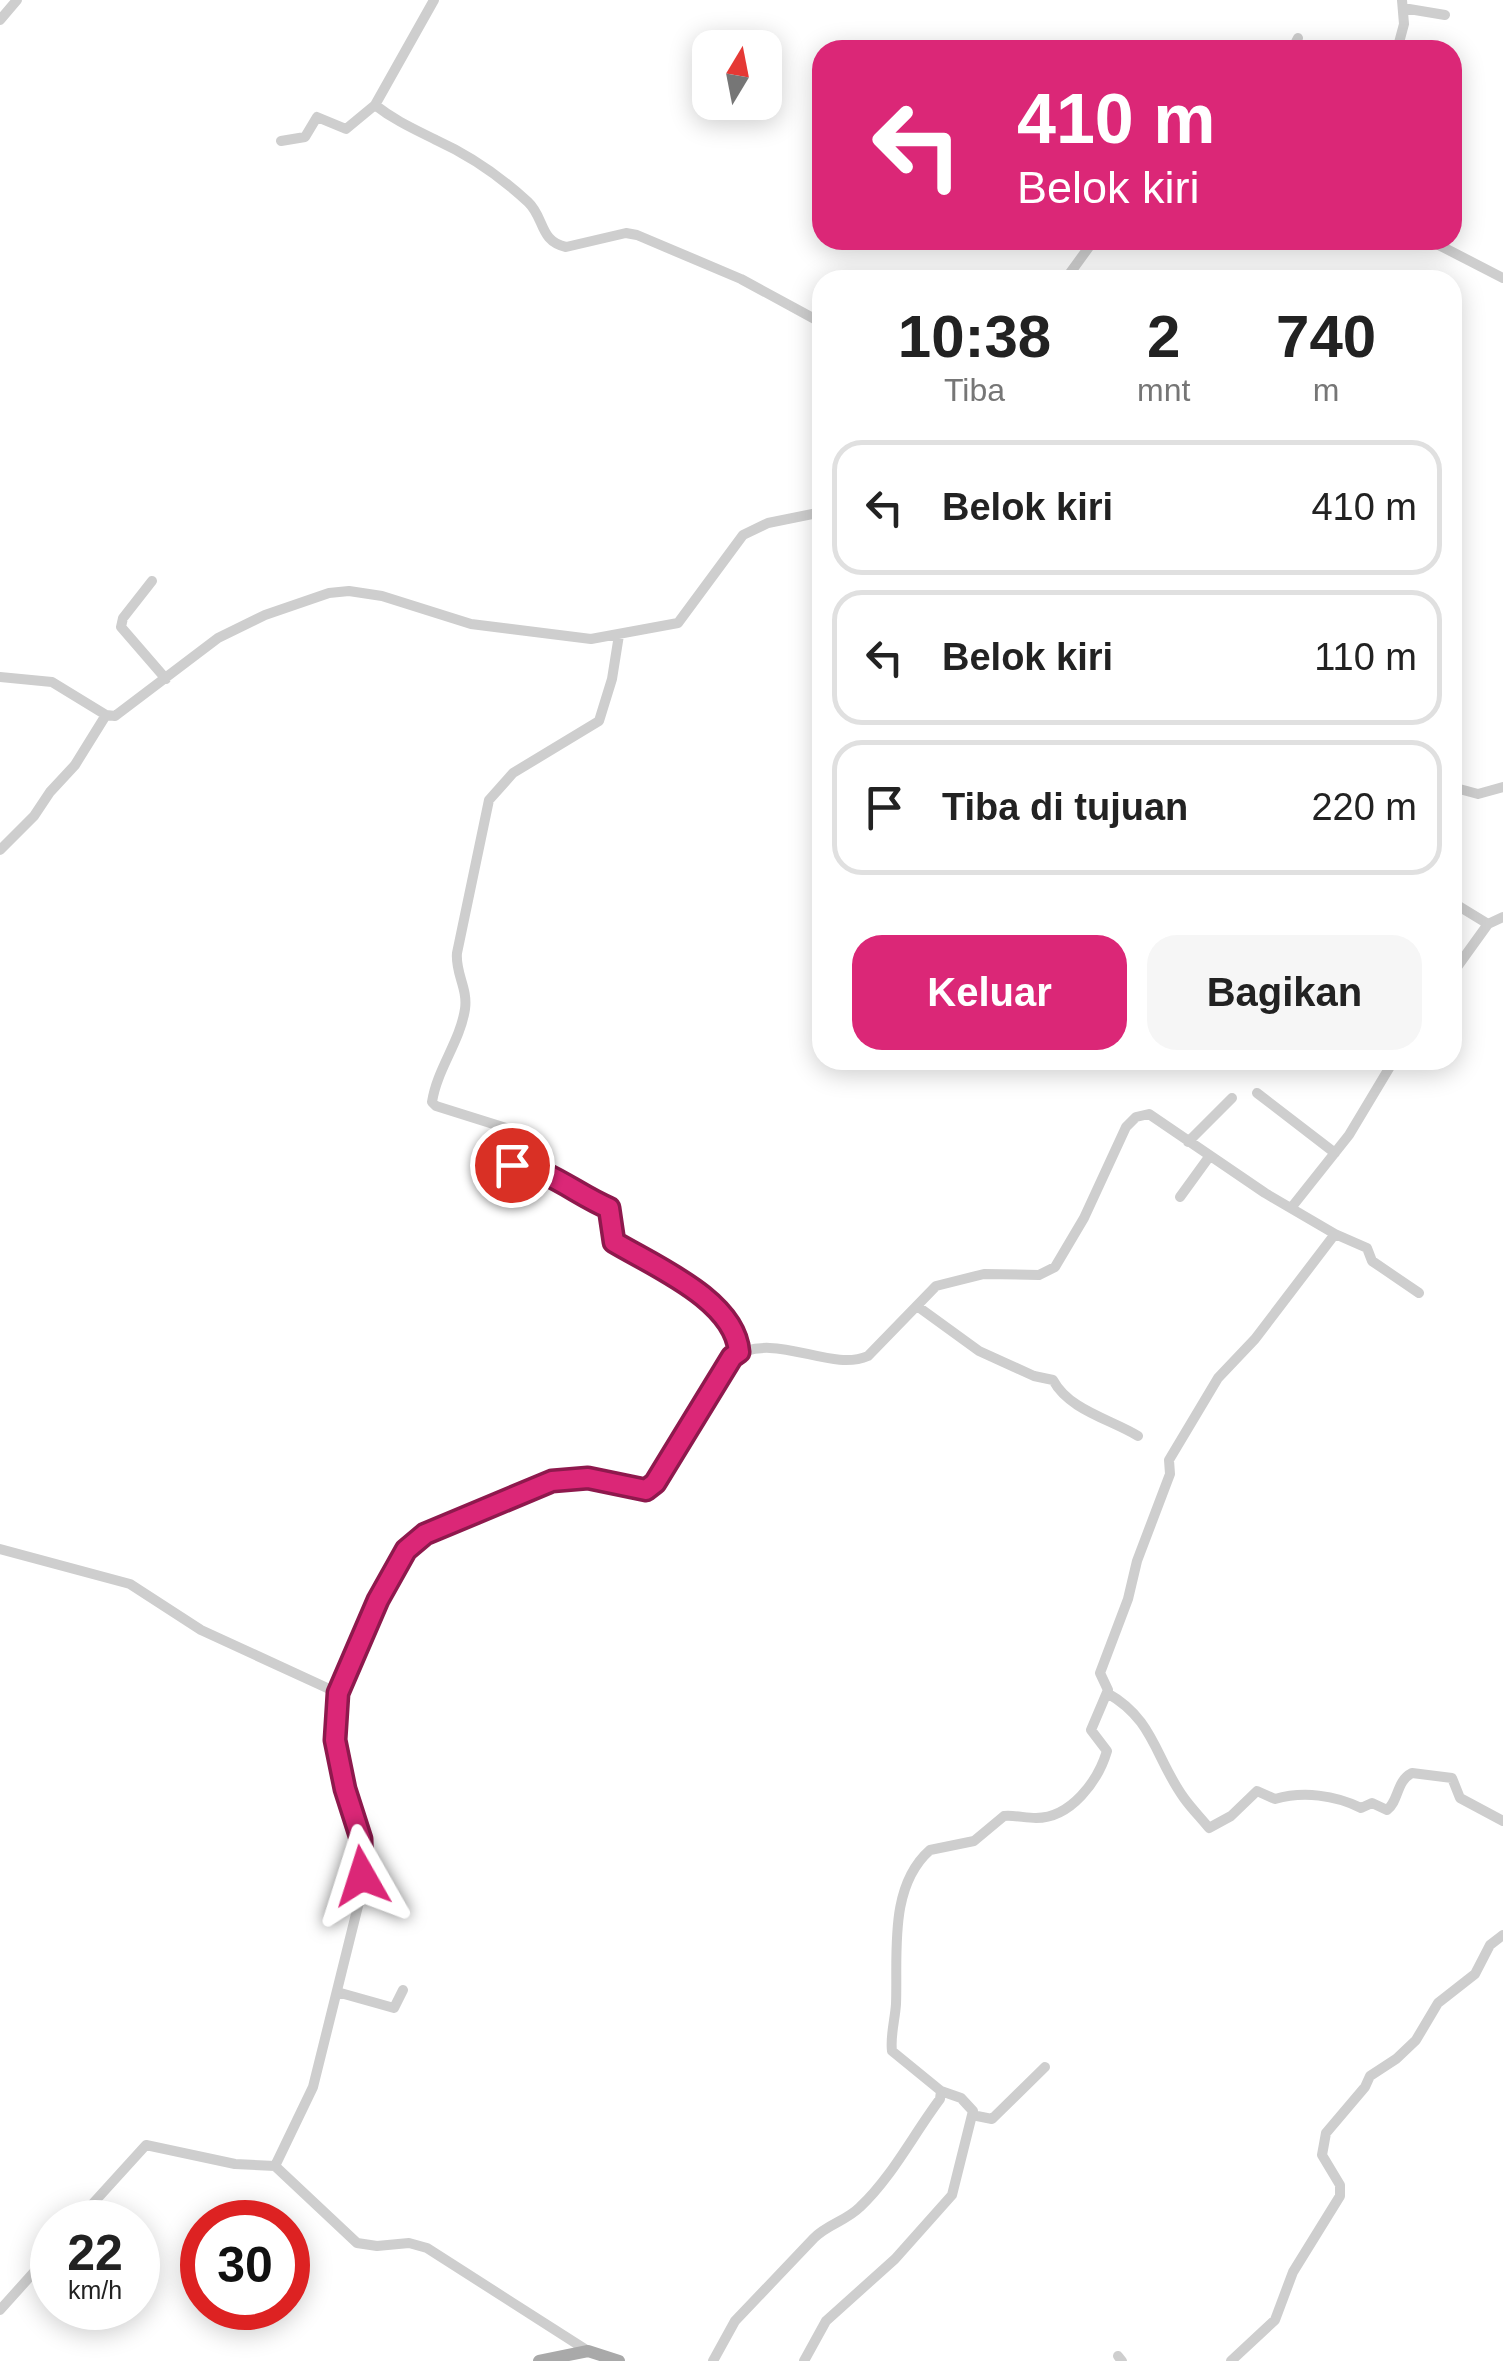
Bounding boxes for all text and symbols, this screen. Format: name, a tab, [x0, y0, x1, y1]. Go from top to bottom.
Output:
north arrow	[692, 30, 782, 120]
map controls	[692, 30, 782, 120]
icon: left	[852, 80, 982, 210]
text: 410 m	[1017, 80, 1215, 158]
text: Belok kiri	[1017, 162, 1200, 213]
text: 10:38	[898, 303, 1051, 370]
text: 2	[1147, 303, 1180, 370]
text: 740	[1276, 303, 1376, 370]
text: Tiba	[944, 372, 1005, 408]
text: mnt	[1137, 372, 1190, 408]
text: m	[1313, 372, 1339, 408]
icon: left	[857, 480, 912, 535]
text: Belok kiri	[942, 486, 1113, 528]
text: 410 m	[1311, 486, 1417, 528]
icon: left	[857, 630, 912, 685]
text: Belok kiri	[942, 636, 1113, 678]
text: 110 m	[1314, 636, 1417, 678]
icon: arrive	[857, 780, 912, 835]
text: Tiba di tujuan	[942, 786, 1188, 828]
text: 220 m	[1311, 786, 1417, 828]
button: Keluar	[852, 935, 1127, 1050]
button: Bagikan	[1147, 935, 1422, 1050]
pin	[470, 1123, 555, 1208]
icon: arrive	[485, 1138, 540, 1193]
position arrow	[310, 1824, 414, 1928]
speed limit sign: 30	[180, 2200, 310, 2330]
text: 22	[67, 2225, 123, 2281]
text: km/h	[68, 2276, 122, 2304]

